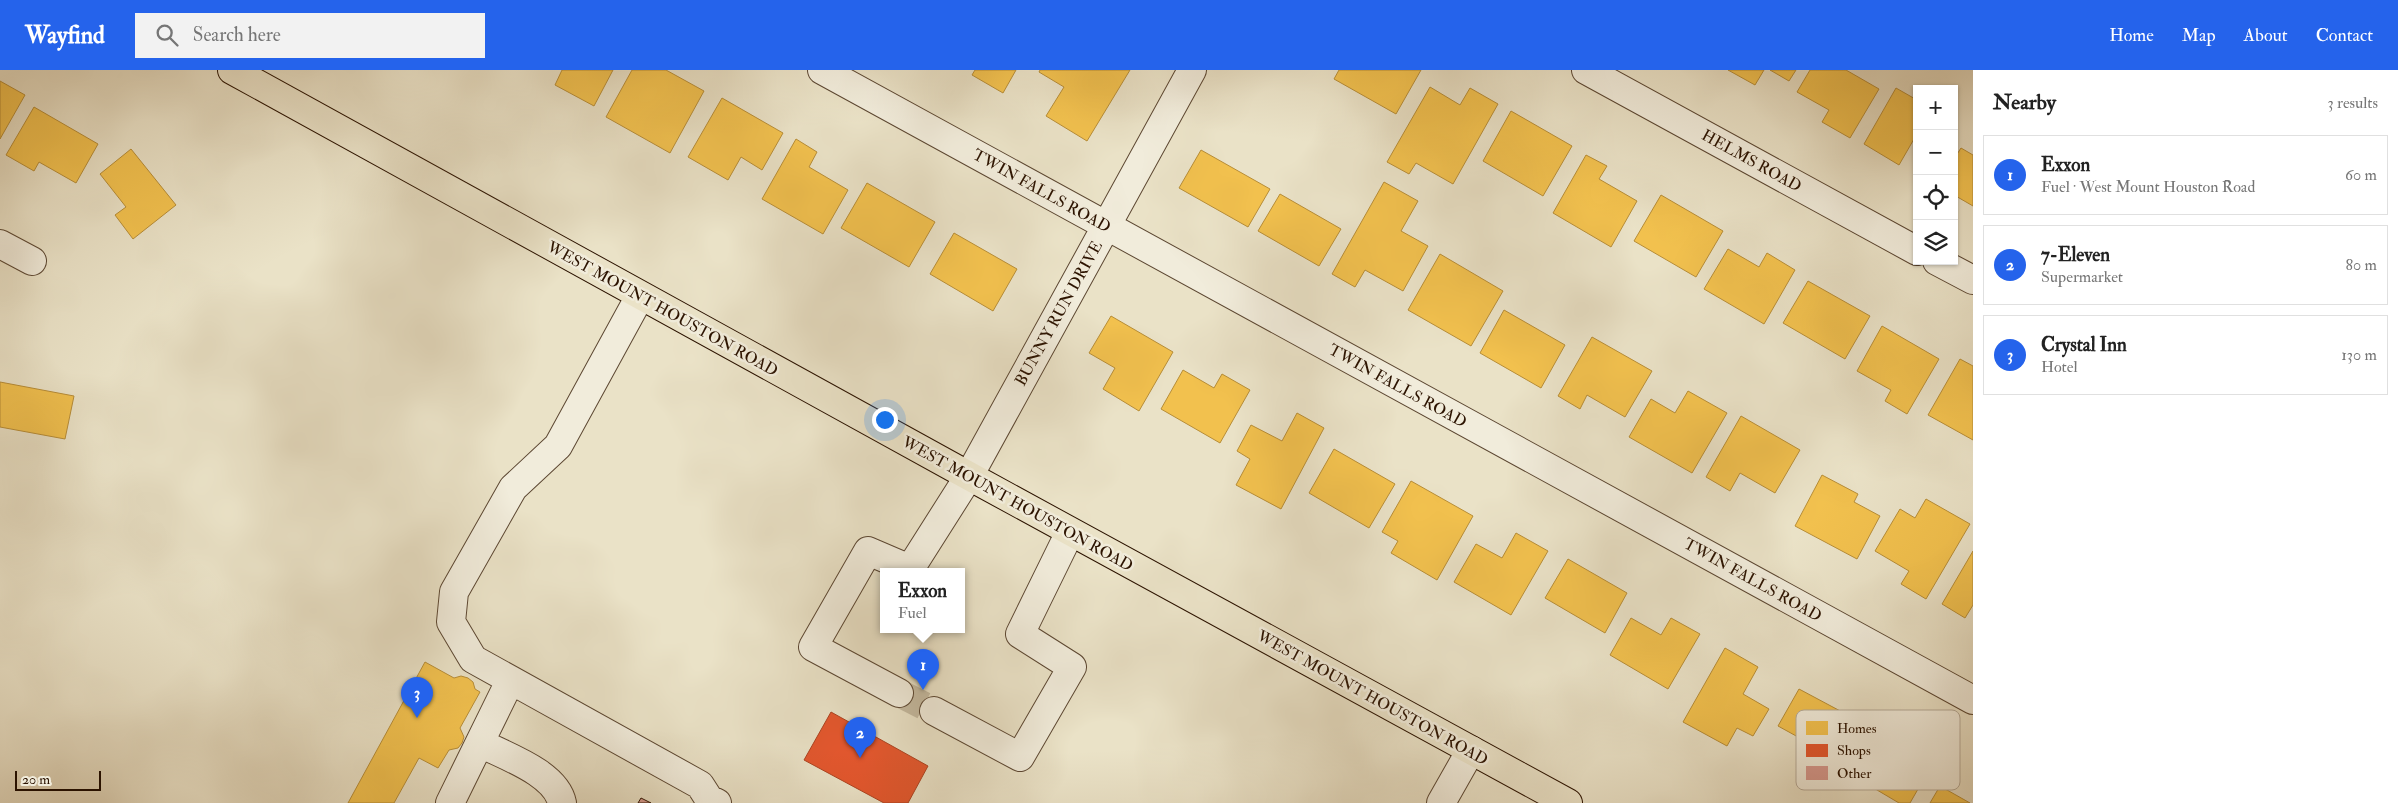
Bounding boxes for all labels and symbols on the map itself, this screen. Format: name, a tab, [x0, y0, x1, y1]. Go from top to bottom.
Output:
street label: HELMS ROAD	[1698, 125, 1805, 197]
street label: TWIN FALLS ROAD	[969, 145, 1114, 237]
street label: WEST MOUNT HOUSTON ROAD	[543, 236, 781, 381]
street label: BUNNY RUN DRIVE	[1011, 237, 1107, 389]
street label: TWIN FALLS ROAD	[1325, 340, 1470, 432]
your location	[872, 407, 898, 433]
street label: WEST MOUNT HOUSTON ROAD	[898, 431, 1136, 576]
street label: TWIN FALLS ROAD	[1680, 534, 1825, 626]
street label: WEST MOUNT HOUSTON ROAD	[1253, 625, 1491, 770]
pin: 1	[907, 649, 939, 690]
pin: 3	[401, 677, 433, 718]
legend	[1796, 710, 1960, 790]
pin: 2	[844, 717, 876, 758]
text: Homes	[1837, 720, 1877, 737]
text: Shops	[1837, 742, 1871, 760]
text: Other	[1837, 765, 1872, 782]
scale bar	[15, 768, 101, 791]

